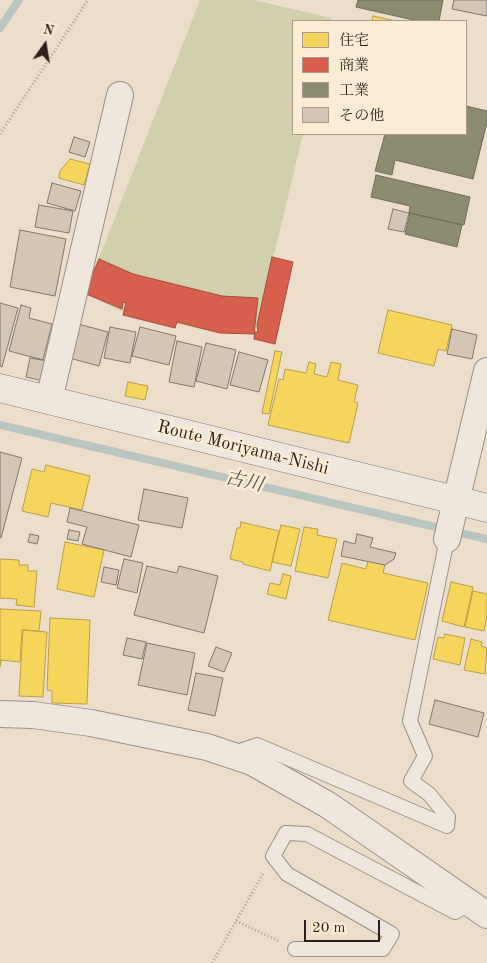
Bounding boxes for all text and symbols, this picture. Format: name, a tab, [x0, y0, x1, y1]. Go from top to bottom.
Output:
north arrow	[20, 20, 70, 70]
legend	[292, 20, 467, 135]
text: N	[42, 22, 55, 38]
text: 住宅	[339, 34, 369, 49]
text: 商業	[339, 59, 369, 74]
text: 工業	[339, 84, 369, 99]
text: その他	[339, 109, 384, 124]
street label: Route Moriyama-Nishi	[155, 416, 331, 480]
water label: 古川	[223, 467, 265, 497]
scale bar	[307, 910, 383, 942]
text: 20 m	[312, 921, 346, 936]

